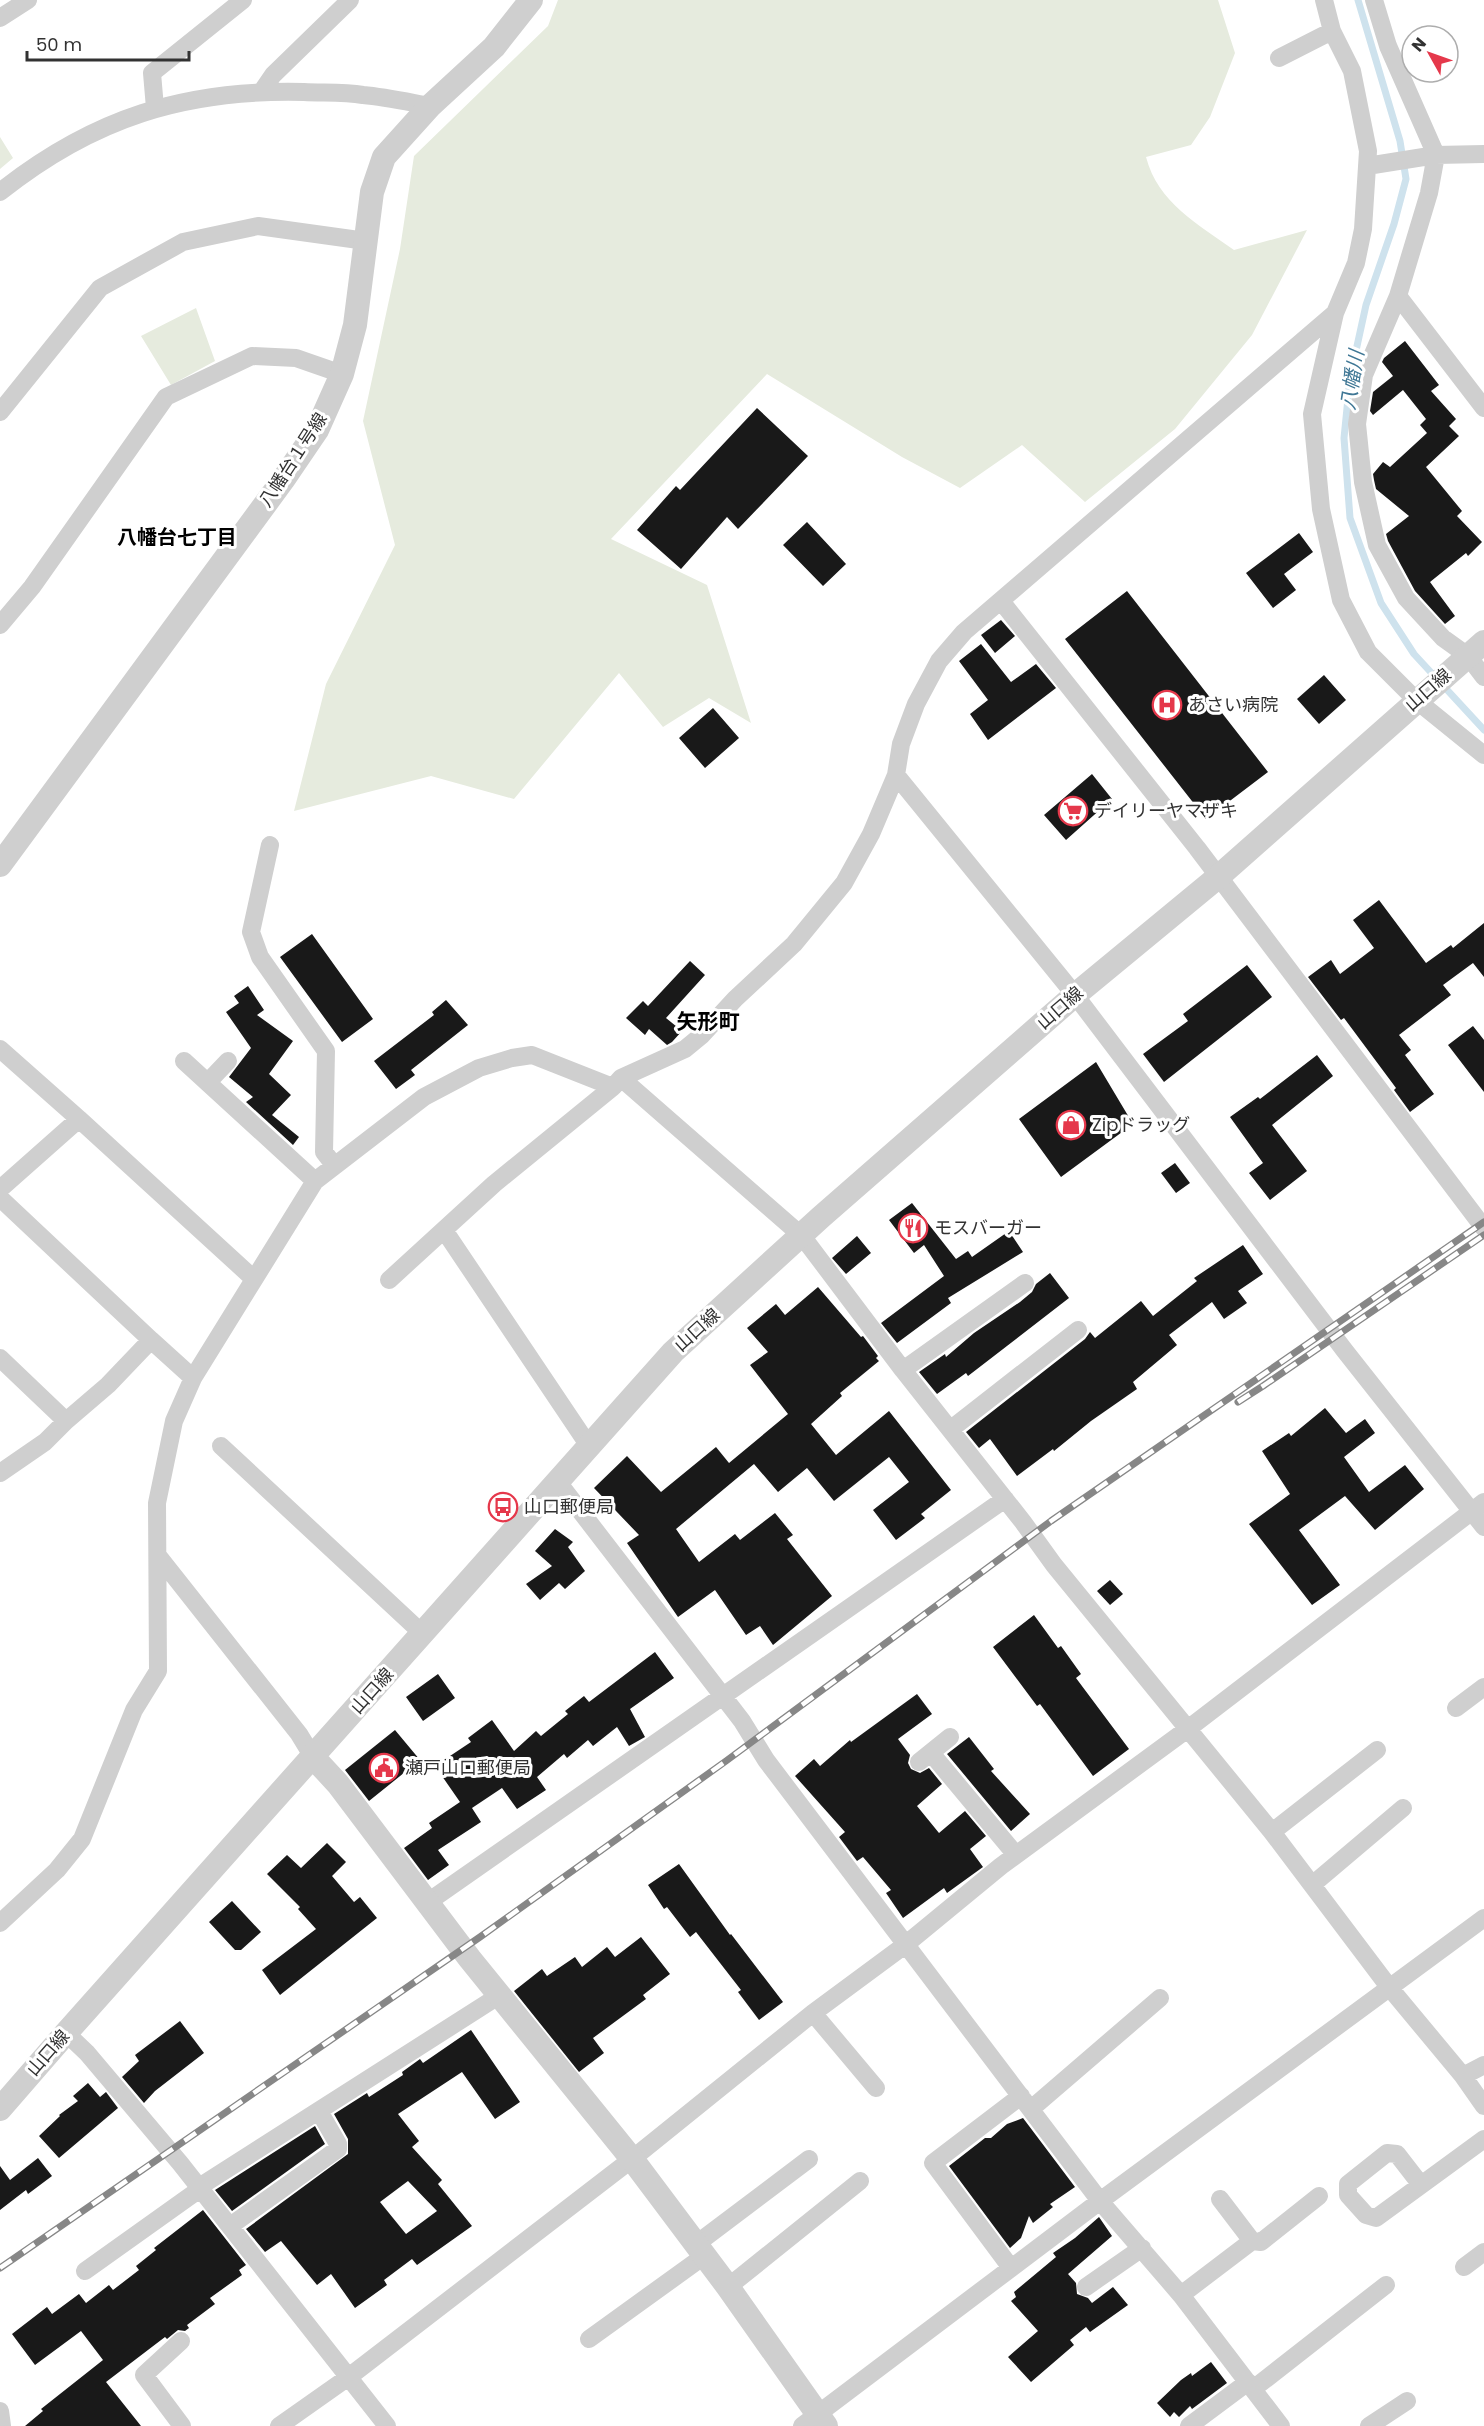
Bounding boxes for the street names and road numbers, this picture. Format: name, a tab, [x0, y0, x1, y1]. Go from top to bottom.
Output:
street label: 八幡台１号線	[253, 408, 332, 512]
street label: 山口線	[1399, 662, 1456, 717]
street label: 山口線	[1031, 980, 1088, 1035]
street label: 山口線	[668, 1302, 725, 1357]
street label: 山口線	[344, 1662, 399, 1719]
street label: 山口線	[20, 2024, 75, 2081]

